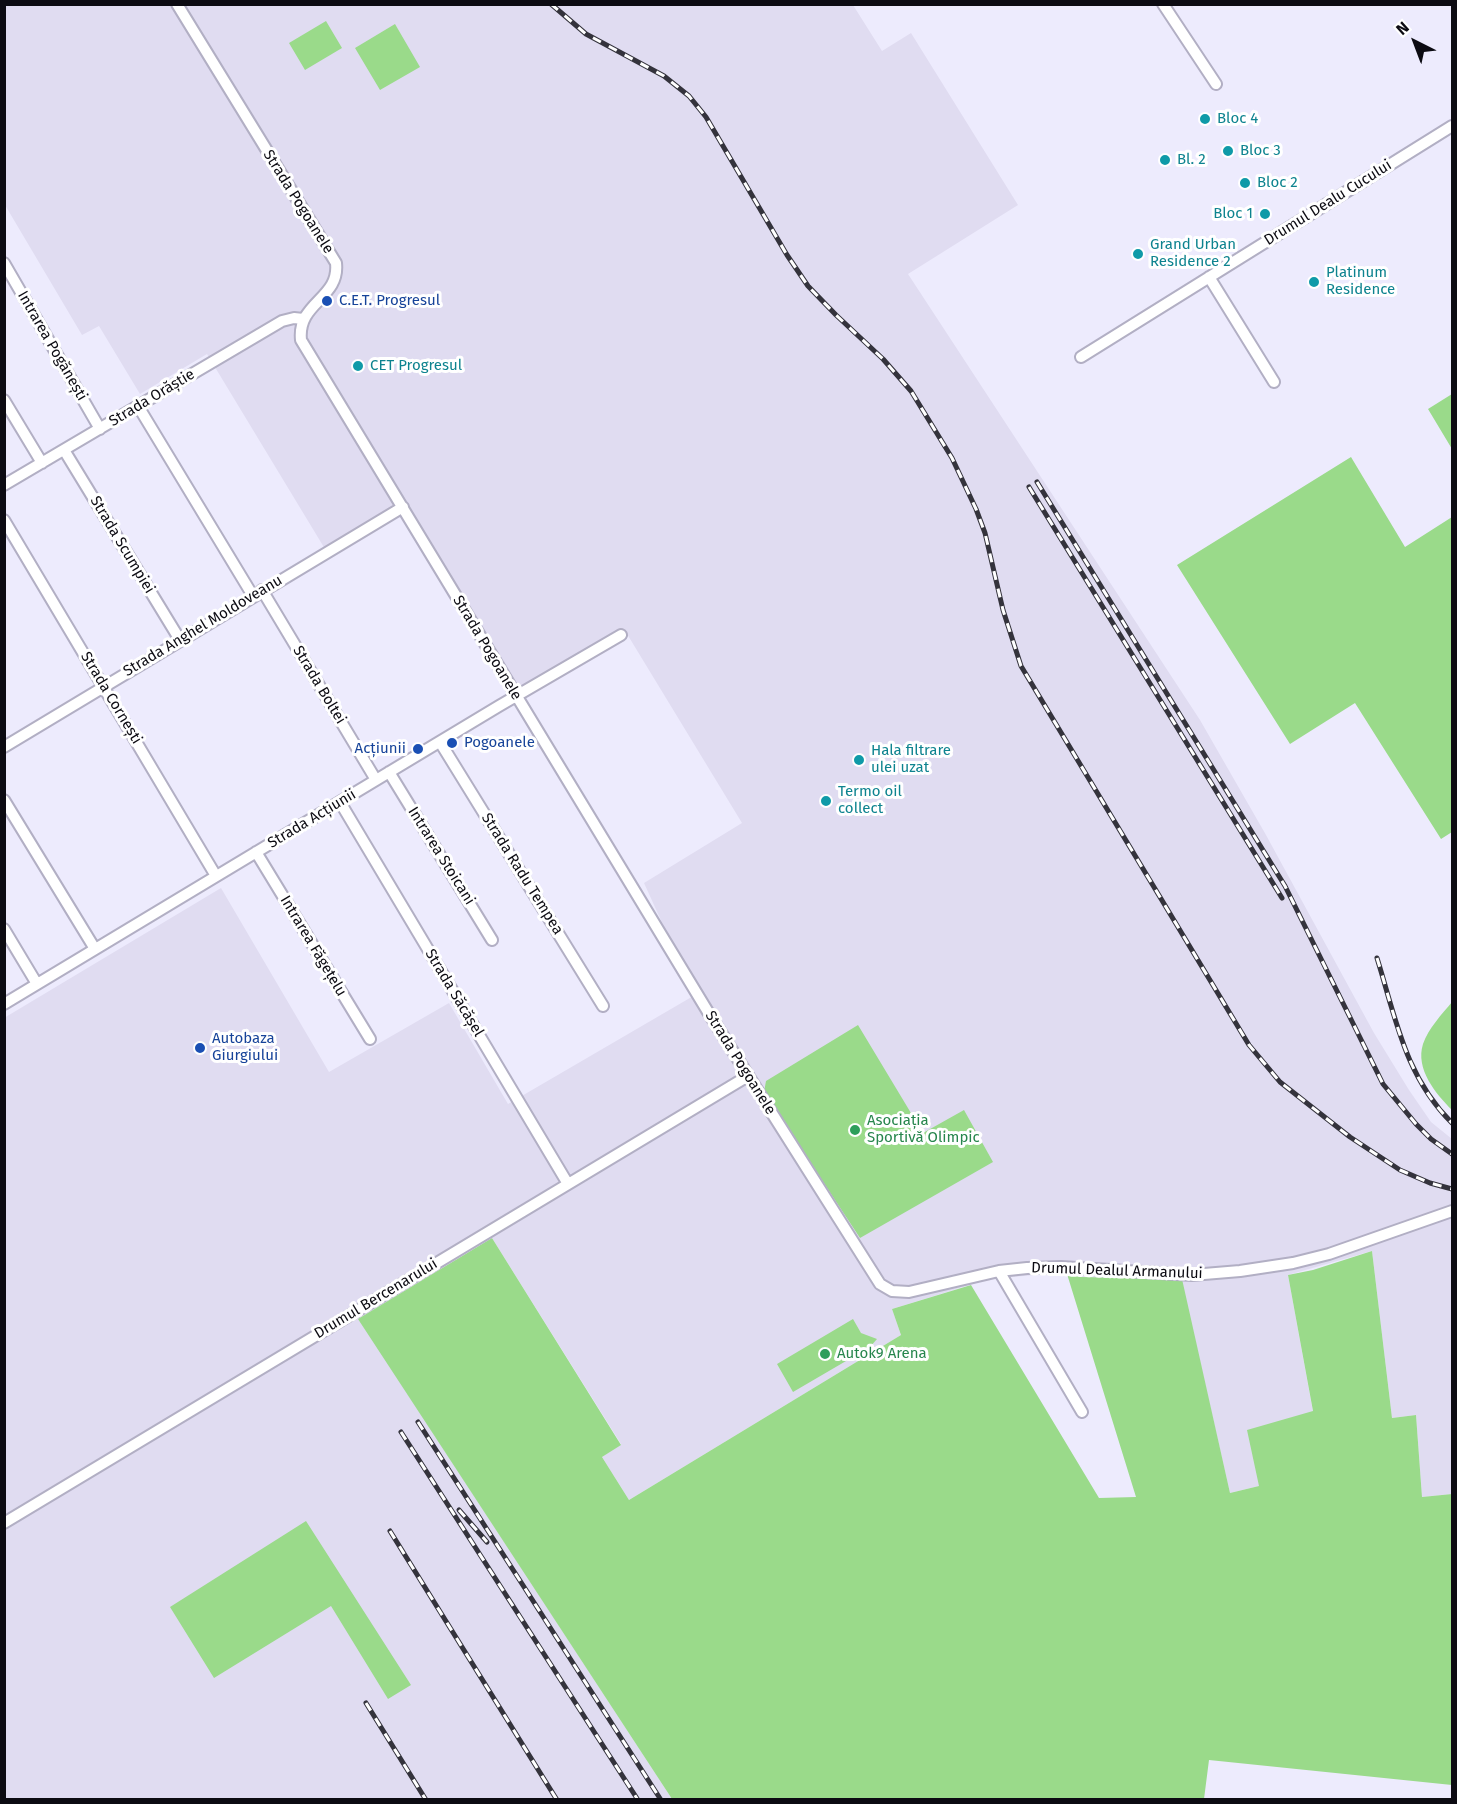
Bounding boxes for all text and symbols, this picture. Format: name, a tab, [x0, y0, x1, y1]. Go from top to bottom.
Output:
north arrow	[1385, 12, 1445, 72]
text: N	[1392, 18, 1413, 39]
place label: Bloc 4	[1217, 110, 1258, 128]
marker: Bloc 4	[1198, 112, 1212, 126]
place label: Bloc 3	[1240, 142, 1281, 160]
marker: Bloc 3	[1221, 144, 1235, 158]
street label: Strada Pogoanele	[259, 147, 337, 257]
place label: Bl. 2	[1177, 151, 1206, 169]
marker: Bl. 2	[1158, 153, 1172, 167]
street label: Drumul Dealu Cucului	[1261, 156, 1395, 250]
place label: Bloc 2	[1257, 174, 1298, 192]
marker: Bloc 2	[1238, 176, 1252, 190]
place label: Bloc 1	[1213, 205, 1253, 223]
marker: Bloc 1	[1258, 207, 1272, 221]
place label: Grand Urban Residence 2	[1150, 236, 1236, 271]
marker: Grand Urban Residence 2	[1131, 247, 1145, 261]
place label: Platinum Residence	[1326, 264, 1395, 299]
marker: Platinum Residence	[1307, 275, 1321, 289]
street label: Intrarea Pogănești	[13, 288, 91, 404]
place label: C.E.T. Progresul	[339, 292, 440, 310]
marker: C.E.T. Progresul	[320, 294, 334, 308]
place label: CET Progresul	[370, 357, 462, 375]
marker: CET Progresul	[351, 359, 365, 373]
street label: Strada Orăștie	[106, 365, 198, 431]
street label: Strada Scumpiei	[86, 493, 158, 597]
street label: Strada Anghel Moldoveanu	[120, 571, 286, 681]
street label: Strada Pogoanele	[449, 592, 525, 704]
street label: Strada Boltei	[289, 643, 349, 727]
street label: Strada Cornești	[76, 649, 146, 747]
place label: Pogoanele	[464, 734, 535, 752]
marker: Pogoanele	[445, 736, 459, 750]
place label: Acțiunii	[355, 740, 406, 758]
marker: Acțiunii	[411, 742, 425, 756]
place label: Hala filtrare ulei uzat	[871, 742, 951, 777]
marker: Hala filtrare ulei uzat	[852, 753, 866, 767]
place label: Termo oil collect	[838, 783, 902, 818]
street label: Strada Acțiunii	[265, 786, 359, 852]
marker: Termo oil collect	[819, 794, 833, 808]
street label: Intrarea Stoicani	[404, 804, 478, 908]
street label: Strada Radu Tempea	[477, 810, 567, 938]
street label: Intrarea Făgețelu	[276, 892, 350, 1000]
street label: Strada Săcășel	[421, 946, 487, 1040]
street label: Strada Pogoanele	[701, 1008, 779, 1118]
place label: Autobaza Giurgiului	[212, 1030, 278, 1065]
marker: Autobaza Giurgiului	[193, 1041, 207, 1055]
place label: Asociația Sportivă Olimpic	[867, 1112, 980, 1147]
marker: Asociația Sportivă Olimpic	[848, 1123, 862, 1137]
street label: Drumul Bercenarului	[311, 1255, 441, 1343]
street label: Drumul Dealul Armanului	[1031, 1259, 1203, 1283]
place label: Autok9 Arena	[837, 1345, 927, 1363]
marker: Autok9 Arena	[818, 1347, 832, 1361]

